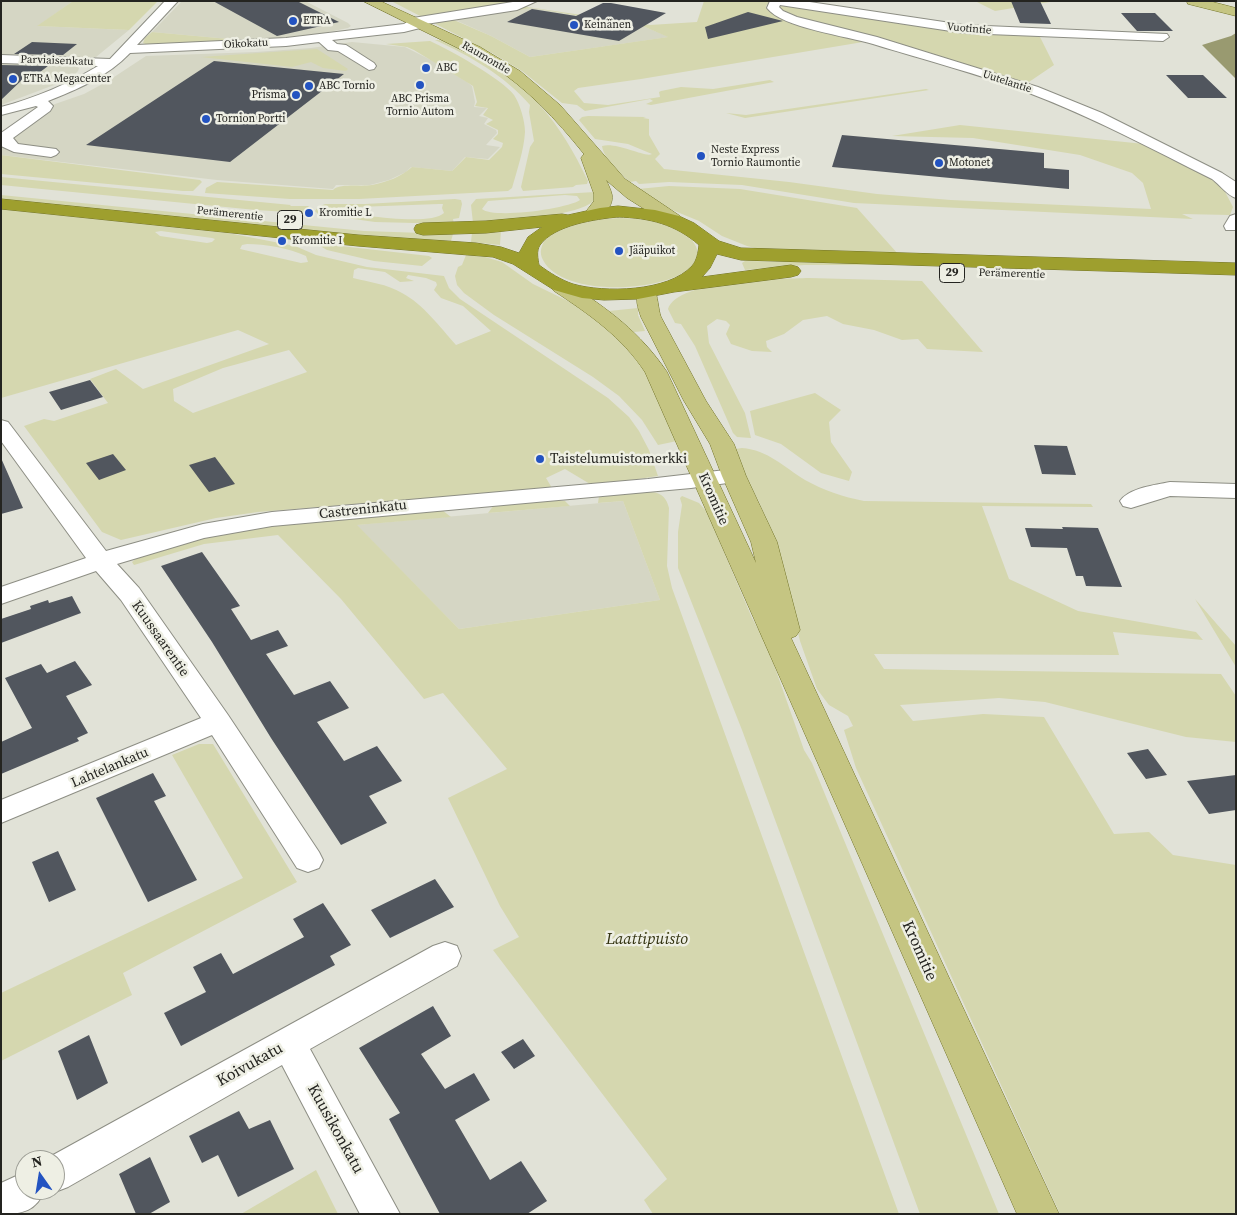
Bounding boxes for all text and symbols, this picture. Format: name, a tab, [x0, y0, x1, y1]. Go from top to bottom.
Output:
place label: ETRA	[303, 14, 331, 28]
marker: ETRA	[287, 15, 299, 27]
place label: Keinänen	[584, 18, 631, 32]
marker: Keinänen	[568, 19, 580, 31]
street label: Vuotintie	[946, 20, 992, 38]
street label: Oikokatu	[223, 36, 269, 52]
street label: Raumontie	[459, 39, 513, 77]
street label: Parviaisenkatu	[20, 53, 94, 69]
place label: ABC	[436, 61, 457, 75]
marker: ABC	[420, 62, 432, 74]
street label: Uutelantie	[981, 68, 1033, 96]
place label: ETRA Megacenter	[23, 72, 111, 86]
marker: ETRA Megacenter	[7, 73, 19, 85]
place label: ABC Tornio	[319, 79, 375, 93]
marker: ABC Prisma Tornio Autom	[414, 79, 426, 91]
marker: ABC Tornio	[303, 80, 315, 92]
place label: Prisma	[251, 88, 286, 102]
marker: Prisma	[290, 89, 302, 101]
place label: ABC Prisma Tornio Autom	[386, 92, 454, 118]
place label: Tornion Portti	[216, 112, 285, 126]
marker: Tornion Portti	[200, 113, 212, 125]
place label: Neste Express Tornio Raumontie	[711, 143, 800, 169]
marker: Neste Express Tornio Raumontie	[695, 150, 707, 162]
place label: Motonet	[949, 156, 990, 170]
marker: Motonet	[933, 157, 945, 169]
street label: Perämerentie	[196, 204, 264, 224]
place label: Kromitie L	[319, 206, 372, 220]
marker: Kromitie L	[303, 207, 315, 219]
road number: 29	[278, 210, 302, 230]
place label: Kromitie I	[292, 234, 342, 248]
marker: Kromitie I	[276, 235, 288, 247]
place label: Jääpuikot	[629, 244, 675, 258]
marker: Jääpuikot	[613, 245, 625, 257]
road number: 29	[940, 264, 964, 282]
street label: Perämerentie	[978, 266, 1046, 282]
place label: Taistelumuistomerkki	[550, 451, 687, 467]
marker: Taistelumuistomerkki	[534, 453, 546, 465]
street label: Kromitie	[694, 470, 732, 528]
street label: Castreninkatu	[318, 497, 408, 523]
street label: Kuussaarentie	[128, 598, 192, 680]
street label: Lahtelankatu	[69, 744, 151, 792]
street label: Kromitie	[897, 918, 941, 984]
park label: Laattipuisto	[606, 930, 688, 950]
street label: Koivukatu	[214, 1039, 286, 1091]
street label: Kuusikonkatu	[303, 1081, 367, 1177]
north arrow	[15, 1150, 65, 1200]
text: N	[30, 1150, 44, 1172]

